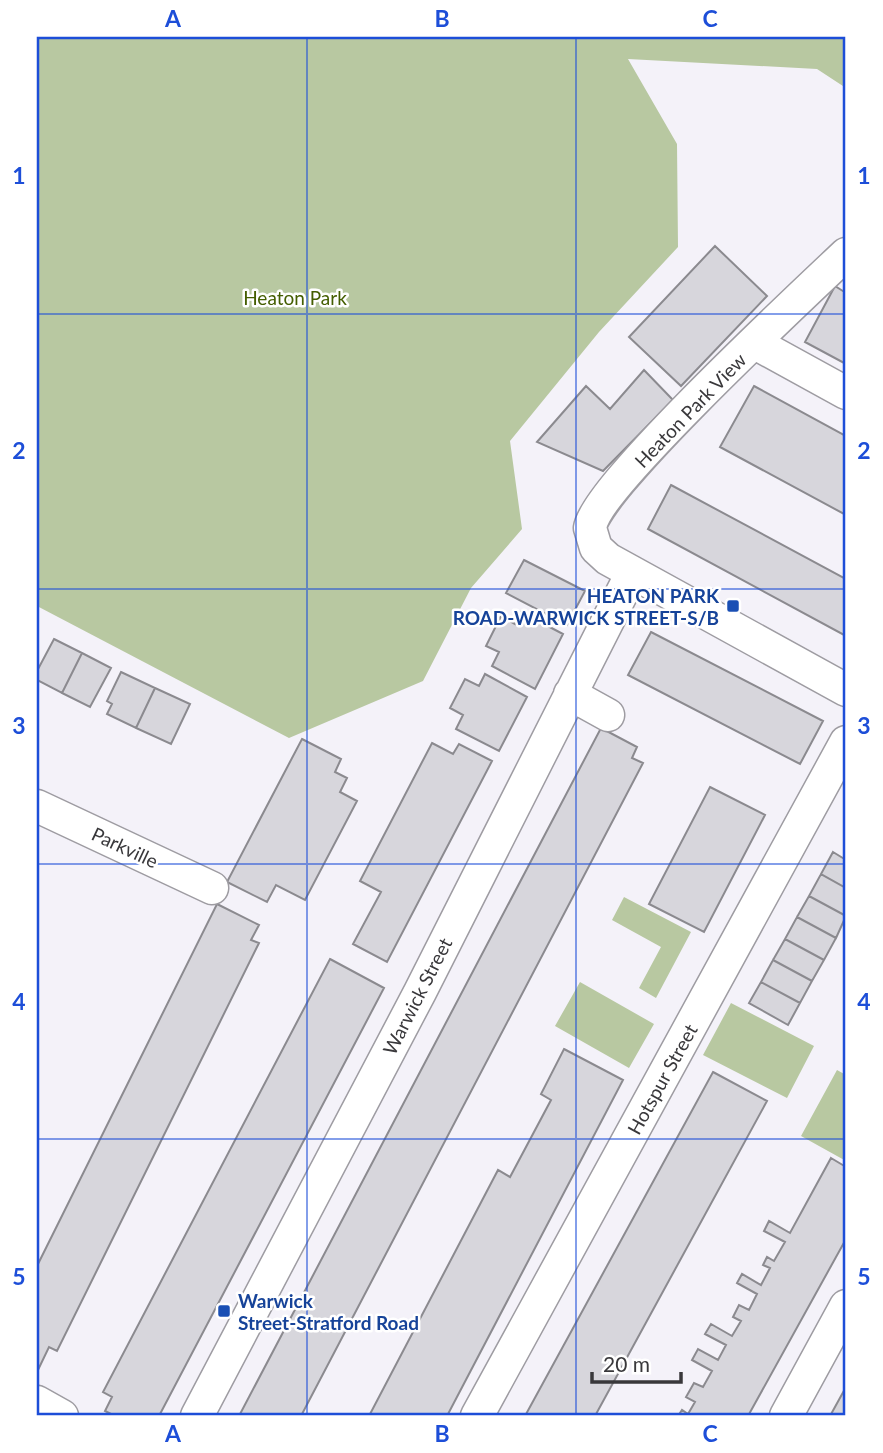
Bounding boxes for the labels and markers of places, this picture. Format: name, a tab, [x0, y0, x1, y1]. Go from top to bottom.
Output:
place label: HEATON PARK ROAD-WARWICK STREET-S/B	[453, 584, 720, 629]
marker: HEATON PARK ROAD-WARWICK STREET-S/B	[725, 598, 741, 614]
place label: Warwick Street-Stratford Road	[238, 1289, 419, 1334]
marker: Warwick Street-Stratford Road	[216, 1303, 232, 1319]

